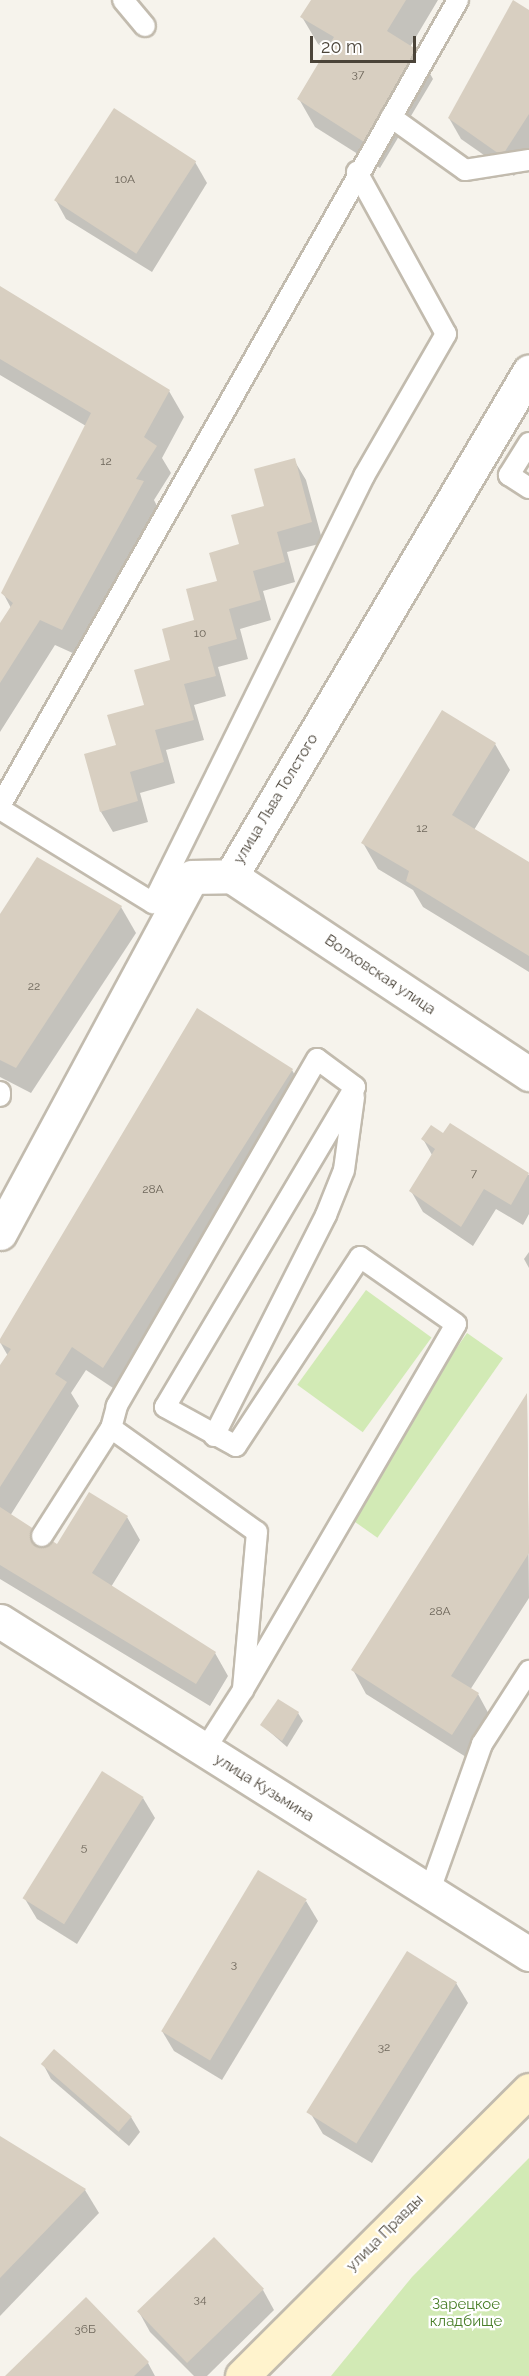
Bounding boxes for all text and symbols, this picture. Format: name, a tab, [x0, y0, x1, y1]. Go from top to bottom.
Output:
scale bar	[313, 24, 420, 62]
text: 20 m	[321, 36, 363, 57]
house number: 37	[352, 68, 364, 82]
house number: 10А	[115, 173, 135, 187]
house number: 12	[100, 455, 112, 469]
house number: 10	[194, 627, 206, 641]
street label: улица Льва Толстого	[230, 731, 322, 867]
house number: 12	[416, 822, 428, 836]
street label: Волховская улица	[321, 931, 439, 1019]
house number: 22	[28, 980, 40, 994]
house number: 7	[471, 1167, 477, 1181]
house number: 28А	[142, 1183, 164, 1197]
house number: 28А	[429, 1605, 451, 1619]
street label: улица Кузьмина	[211, 1750, 317, 1826]
house number: 5	[81, 1841, 87, 1855]
house number: 3	[231, 1958, 237, 1972]
house number: 32	[378, 2041, 390, 2055]
street label: улица Правды	[343, 2191, 427, 2275]
house number: 34	[194, 2293, 206, 2307]
park label: Зарецкое кладбище	[430, 2295, 502, 2330]
house number: 36Б	[74, 2323, 96, 2337]

